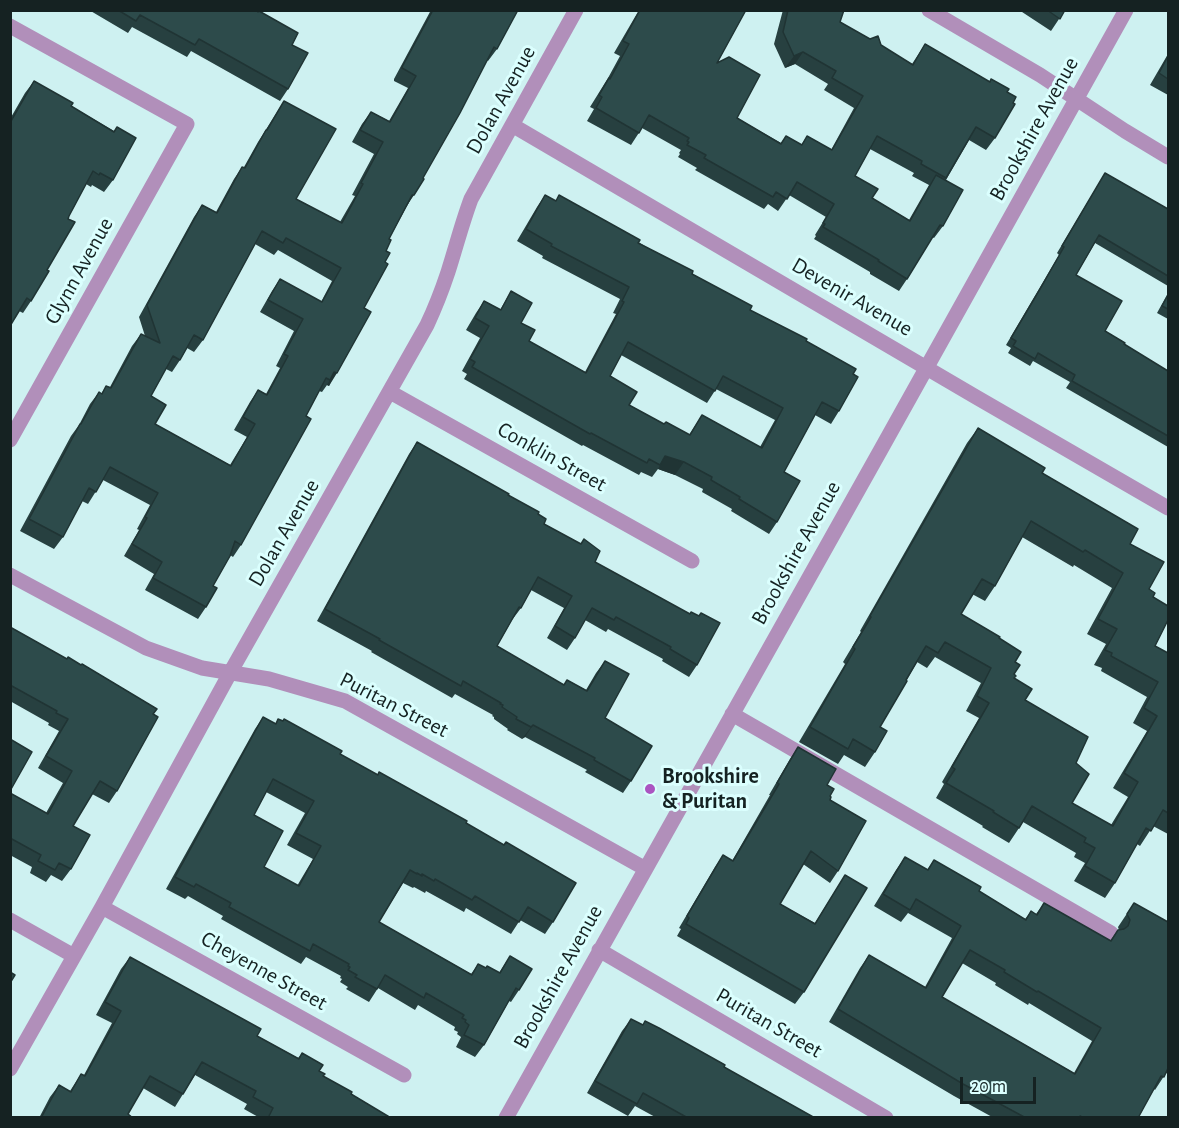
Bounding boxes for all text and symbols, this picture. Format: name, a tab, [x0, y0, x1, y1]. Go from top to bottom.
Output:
street label: Dolan Avenue	[460, 41, 542, 159]
street label: Brookshire Avenue	[984, 53, 1084, 205]
street label: Glynn Avenue	[39, 213, 119, 329]
street label: Devenir Avenue	[787, 252, 917, 342]
street label: Conklin Street	[493, 416, 611, 498]
street label: Dolan Avenue	[243, 475, 325, 591]
street label: Brookshire Avenue	[746, 477, 846, 629]
street label: Puritan Street	[335, 666, 453, 744]
place label: Brookshire & Puritan	[662, 763, 759, 814]
marker: Brookshire & Puritan	[643, 782, 657, 796]
street label: Brookshire Avenue	[508, 901, 608, 1053]
street label: Cheyenne Street	[196, 925, 332, 1017]
street label: Puritan Street	[711, 982, 827, 1064]
scale bar	[963, 1065, 1040, 1103]
text: 20 m	[971, 1078, 1006, 1096]

